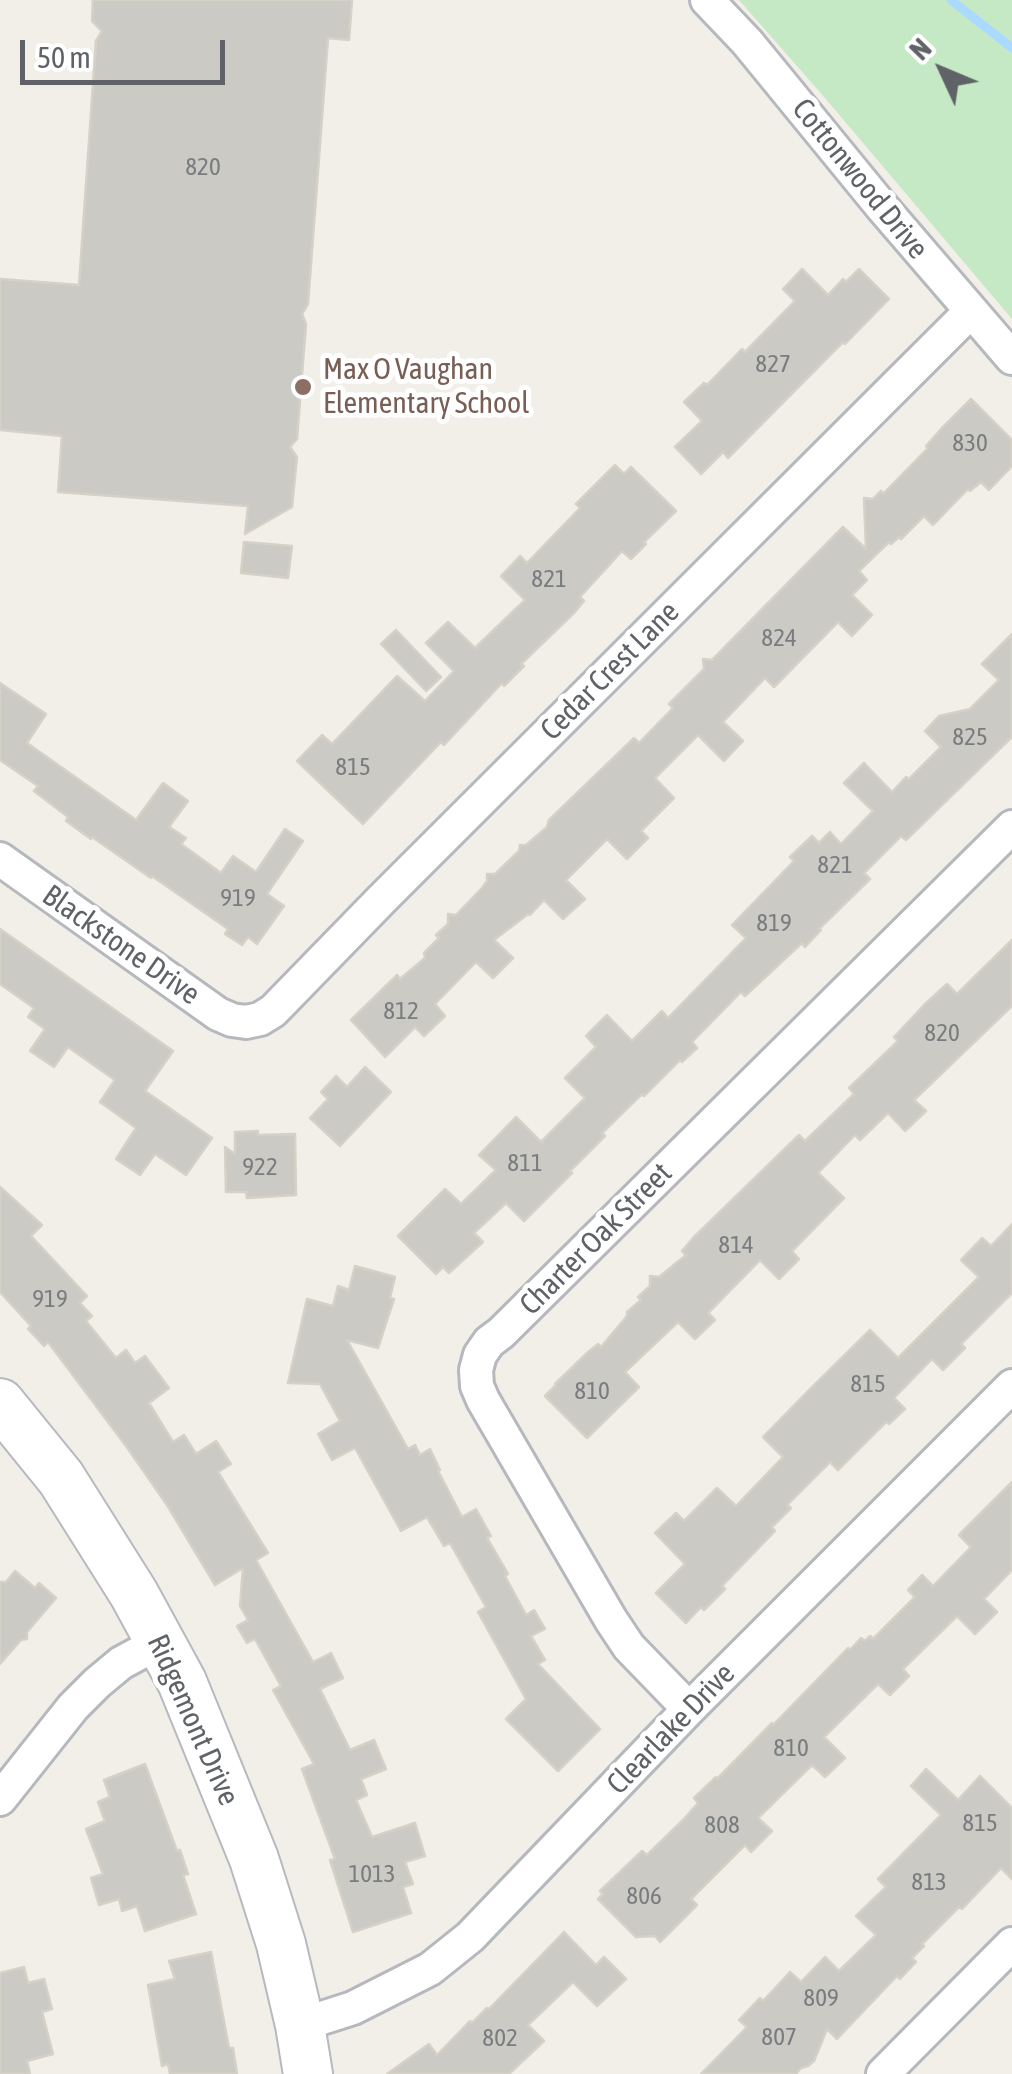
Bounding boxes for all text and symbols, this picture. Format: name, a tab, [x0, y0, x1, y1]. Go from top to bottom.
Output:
scale bar	[25, 20, 230, 82]
north arrow	[892, 20, 992, 120]
text: N	[903, 32, 938, 66]
text: 50 m	[37, 40, 91, 74]
street label: Cottonwood Drive	[784, 92, 936, 266]
house number: 820	[185, 152, 221, 182]
house number: 827	[755, 349, 791, 379]
place label: Max O Vaughan Elementary School	[323, 352, 529, 422]
marker: Max O Vaughan Elementary School	[292, 376, 314, 398]
house number: 830	[952, 428, 988, 458]
house number: 821	[531, 564, 567, 594]
street label: Cedar Crest Lane	[533, 594, 687, 748]
house number: 824	[761, 623, 797, 653]
house number: 825	[952, 722, 988, 752]
house number: 815	[335, 752, 371, 782]
house number: 821	[817, 850, 853, 880]
street label: Blackstone Drive	[35, 877, 207, 1013]
house number: 919	[220, 883, 256, 913]
house number: 819	[756, 908, 792, 938]
house number: 812	[383, 996, 419, 1026]
house number: 820	[924, 1018, 960, 1048]
house number: 811	[507, 1148, 543, 1178]
house number: 922	[242, 1152, 278, 1182]
street label: Charter Oak Street	[513, 1156, 679, 1322]
house number: 814	[718, 1230, 754, 1260]
house number: 919	[32, 1284, 68, 1314]
house number: 815	[850, 1369, 886, 1399]
house number: 810	[574, 1376, 610, 1406]
street label: Ridgemont Drive	[139, 1629, 247, 1811]
street label: Clearlake Drive	[600, 1656, 742, 1802]
house number: 810	[773, 1733, 809, 1763]
house number: 815	[962, 1808, 998, 1838]
house number: 808	[704, 1810, 740, 1840]
house number: 1013	[349, 1859, 395, 1889]
house number: 813	[911, 1867, 947, 1897]
house number: 806	[626, 1881, 662, 1911]
house number: 809	[803, 1983, 839, 2013]
house number: 807	[761, 2022, 797, 2052]
house number: 802	[482, 2023, 518, 2053]

